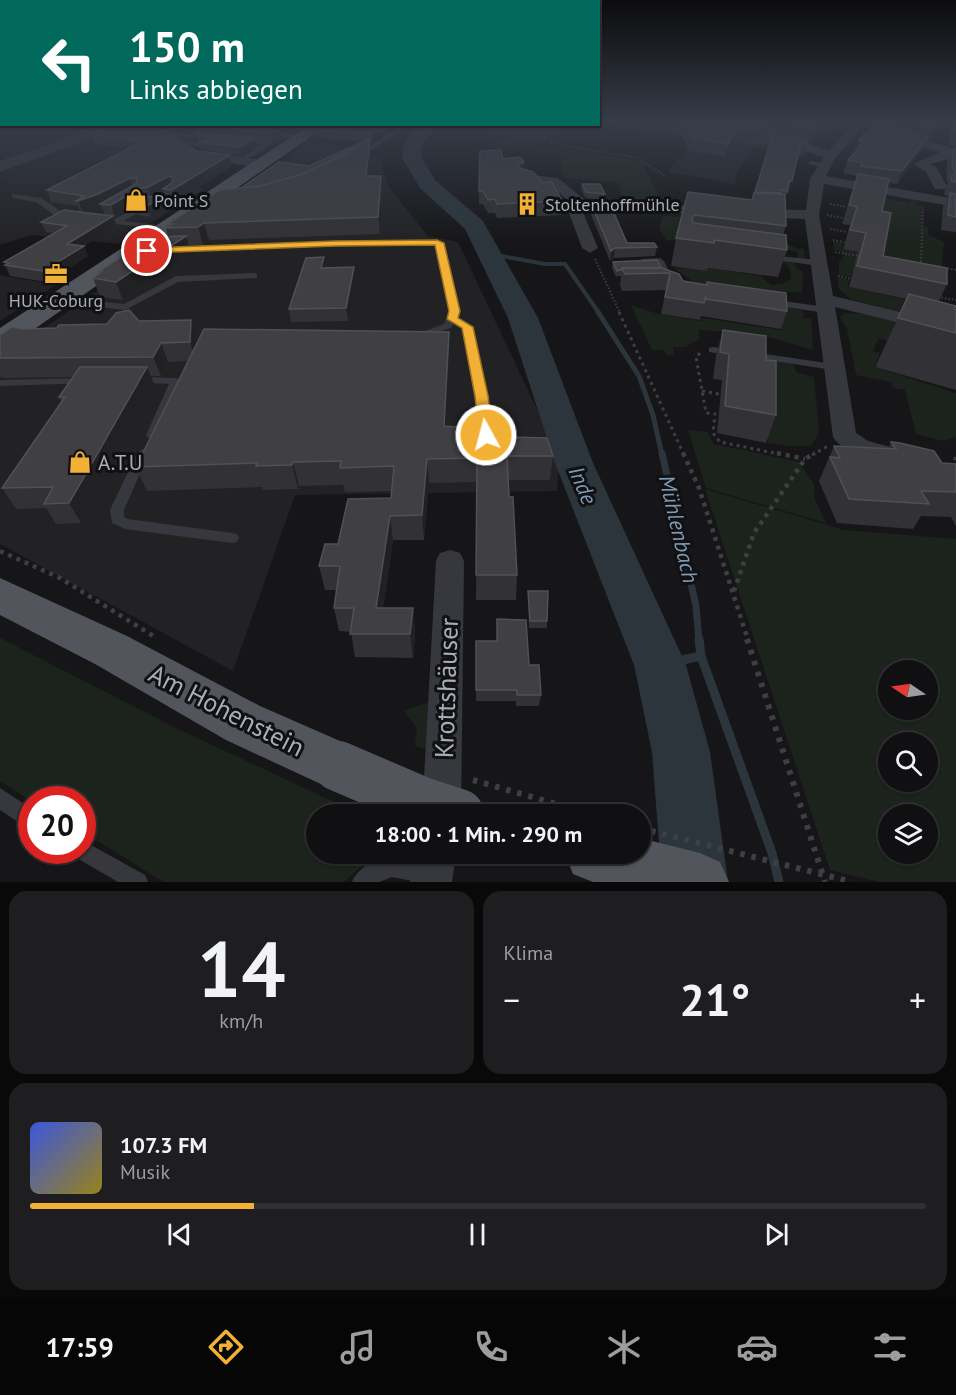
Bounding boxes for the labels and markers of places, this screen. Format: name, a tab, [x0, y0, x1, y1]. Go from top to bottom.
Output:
shop icon: Point S	[123, 187, 149, 213]
place label: Point S	[154, 189, 208, 212]
building icon: Stoltenhoffmühle	[514, 191, 540, 217]
place label: Stoltenhoffmühle	[545, 193, 680, 216]
pin	[121, 225, 172, 276]
office icon: HUK-Coburg	[43, 261, 69, 287]
place label: HUK-Coburg	[9, 289, 103, 312]
shop icon: A.T.U	[67, 449, 93, 475]
place label: A.T.U	[98, 449, 142, 476]

